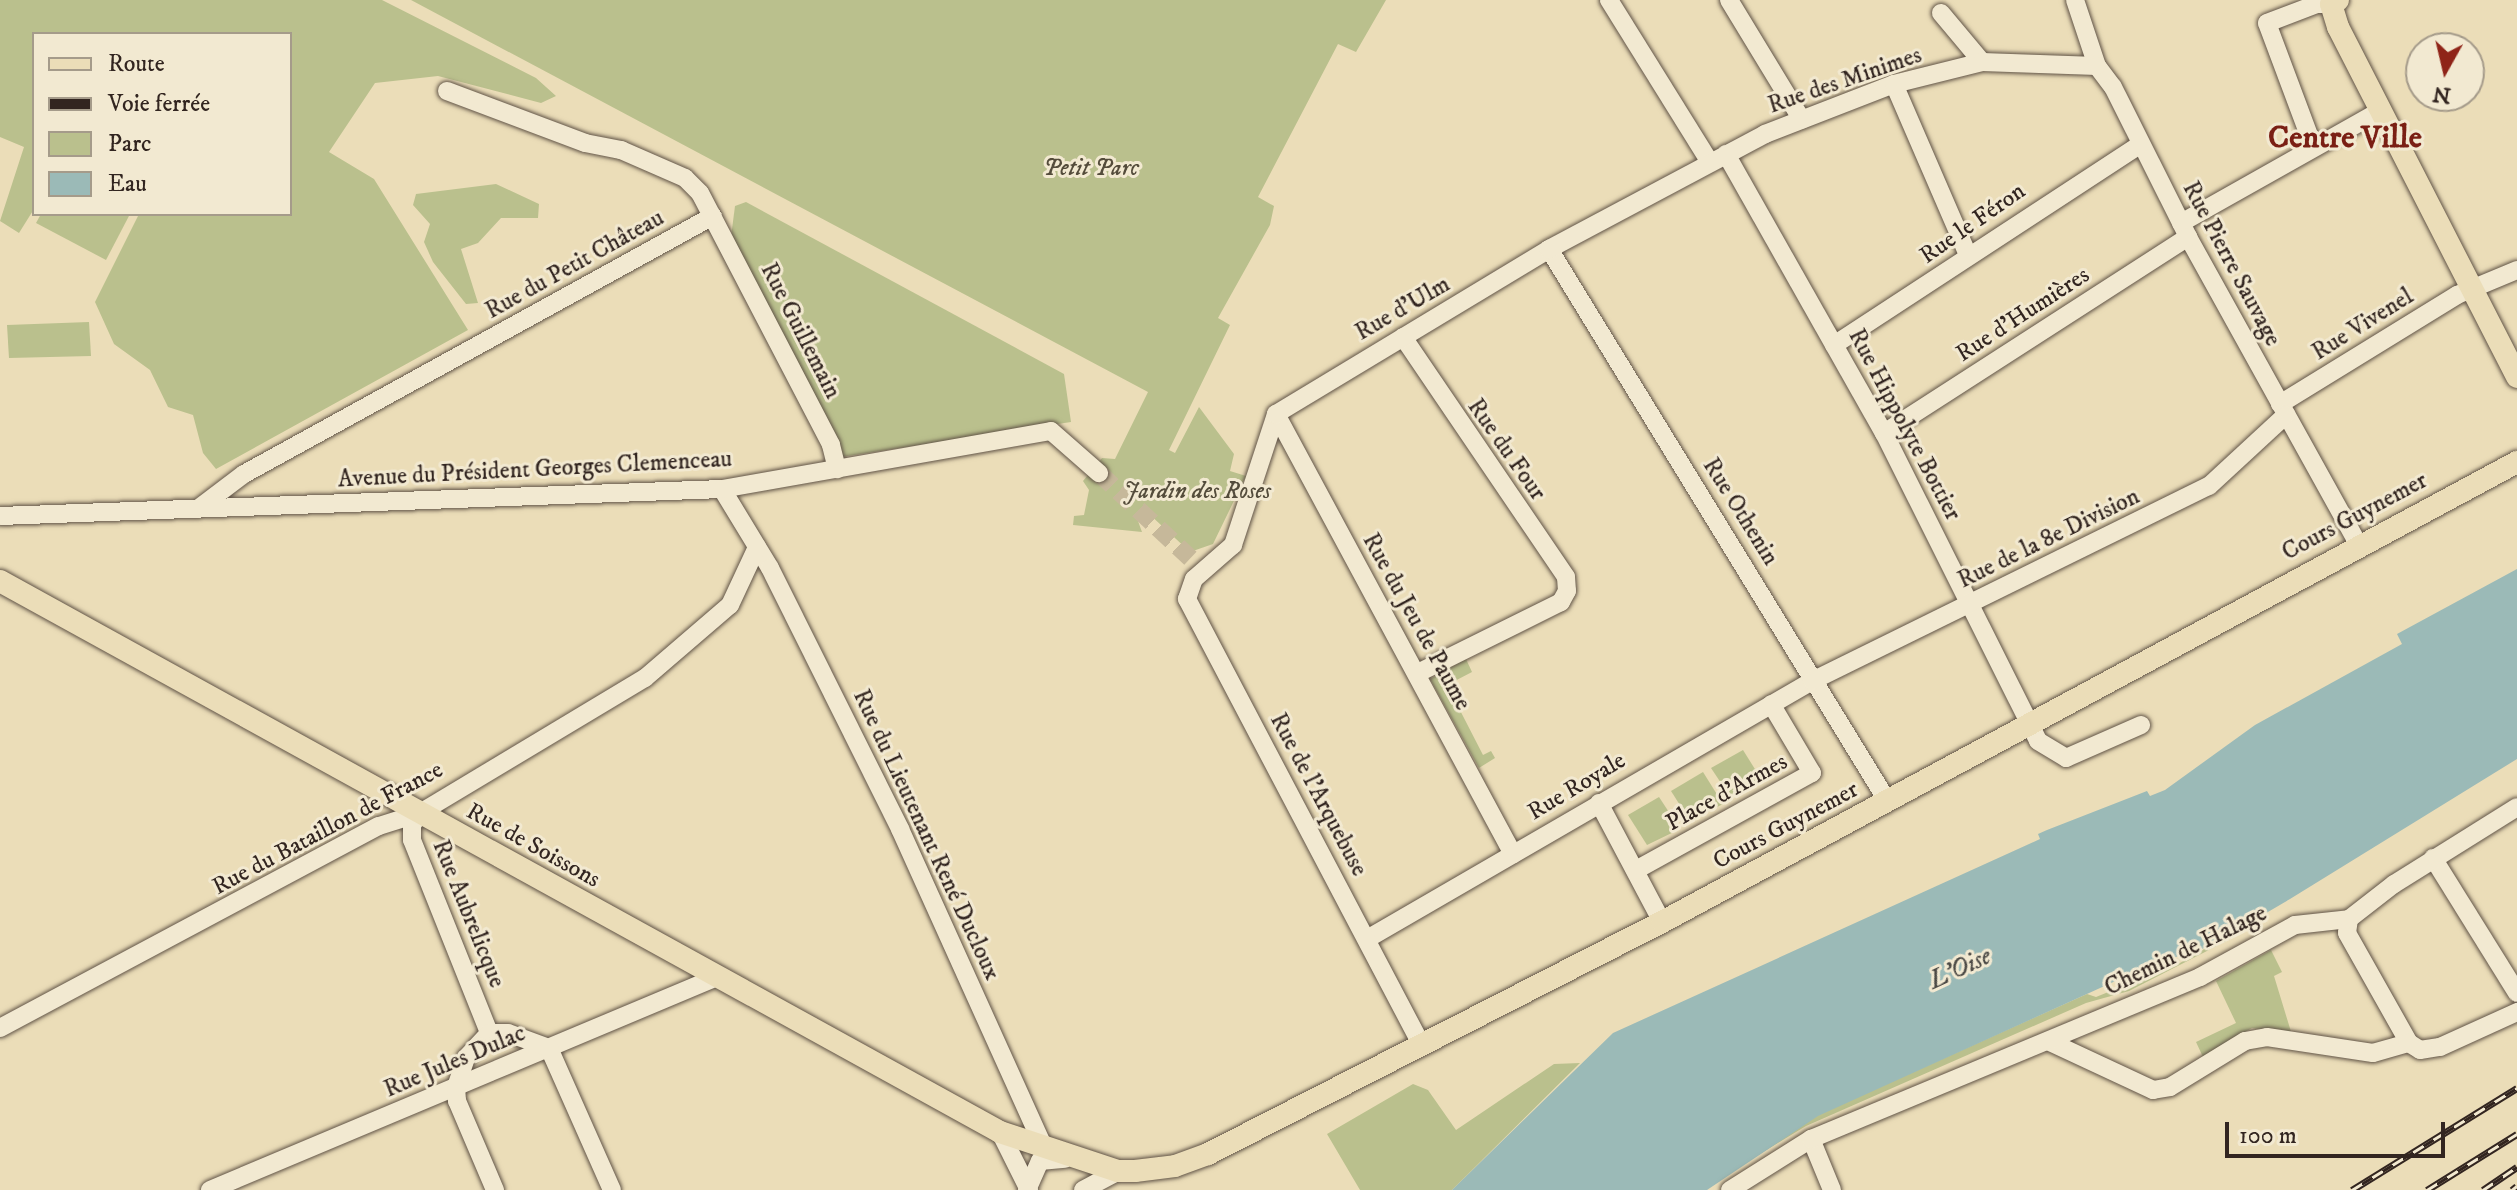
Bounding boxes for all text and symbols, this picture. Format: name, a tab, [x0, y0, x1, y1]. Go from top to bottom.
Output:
legend	[32, 32, 292, 216]
north arrow	[2405, 32, 2485, 112]
street label: Rue des Minimes	[1764, 41, 1926, 121]
text: Route	[108, 49, 165, 79]
text: N	[2431, 80, 2453, 109]
text: Voie ferrée	[108, 89, 210, 119]
district label: Centre Ville	[2268, 119, 2422, 157]
text: Parc	[108, 129, 151, 159]
park label: Petit Parc	[1043, 155, 1139, 183]
text: Eau	[108, 169, 147, 199]
street label: Rue le Féron	[1915, 177, 2031, 271]
street label: Rue Pierre Sauvage	[2175, 177, 2287, 351]
street label: Rue du Petit Château	[481, 204, 669, 326]
street label: Rue Guillemain	[753, 258, 847, 404]
street label: Rue d'Humières	[1951, 261, 2095, 369]
street label: Rue d'Ulm	[1351, 270, 1455, 348]
street label: Rue Vivenel	[2307, 283, 2419, 367]
street label: Rue Hippolyte Bottier	[1841, 324, 1967, 526]
street label: Rue du Four	[1461, 394, 1551, 506]
street label: Avenue du Président Georges Clemenceau	[337, 445, 733, 495]
street label: Rue Othenin	[1696, 453, 1784, 571]
street label: Cours Guynemer	[2277, 467, 2433, 567]
park label: Jardin des Roses	[1123, 478, 1271, 506]
street label: Rue de la 8e Division	[1953, 483, 2145, 595]
street label: Rue du Jeu de Paume	[1355, 529, 1477, 715]
street label: Rue du Lieutenant René Ducloux	[846, 685, 1006, 985]
street label: Rue de l'Arquebuse	[1263, 709, 1373, 881]
street label: Rue Royale	[1523, 747, 1631, 827]
street label: Place d'Armes	[1661, 748, 1793, 838]
street label: Rue du Bataillon de France	[208, 756, 448, 902]
street label: Cours Guynemer	[1708, 776, 1864, 876]
street label: Rue de Soissons	[461, 797, 605, 895]
street label: Rue Aubrelicque	[425, 836, 511, 992]
street label: Chemin de Halage	[2100, 899, 2272, 1003]
water label: L'Oise	[1924, 941, 1996, 997]
street label: Rue Jules Dulac	[380, 1019, 530, 1105]
scale bar	[2229, 1106, 2449, 1156]
text: 100 m	[2239, 1121, 2297, 1151]

